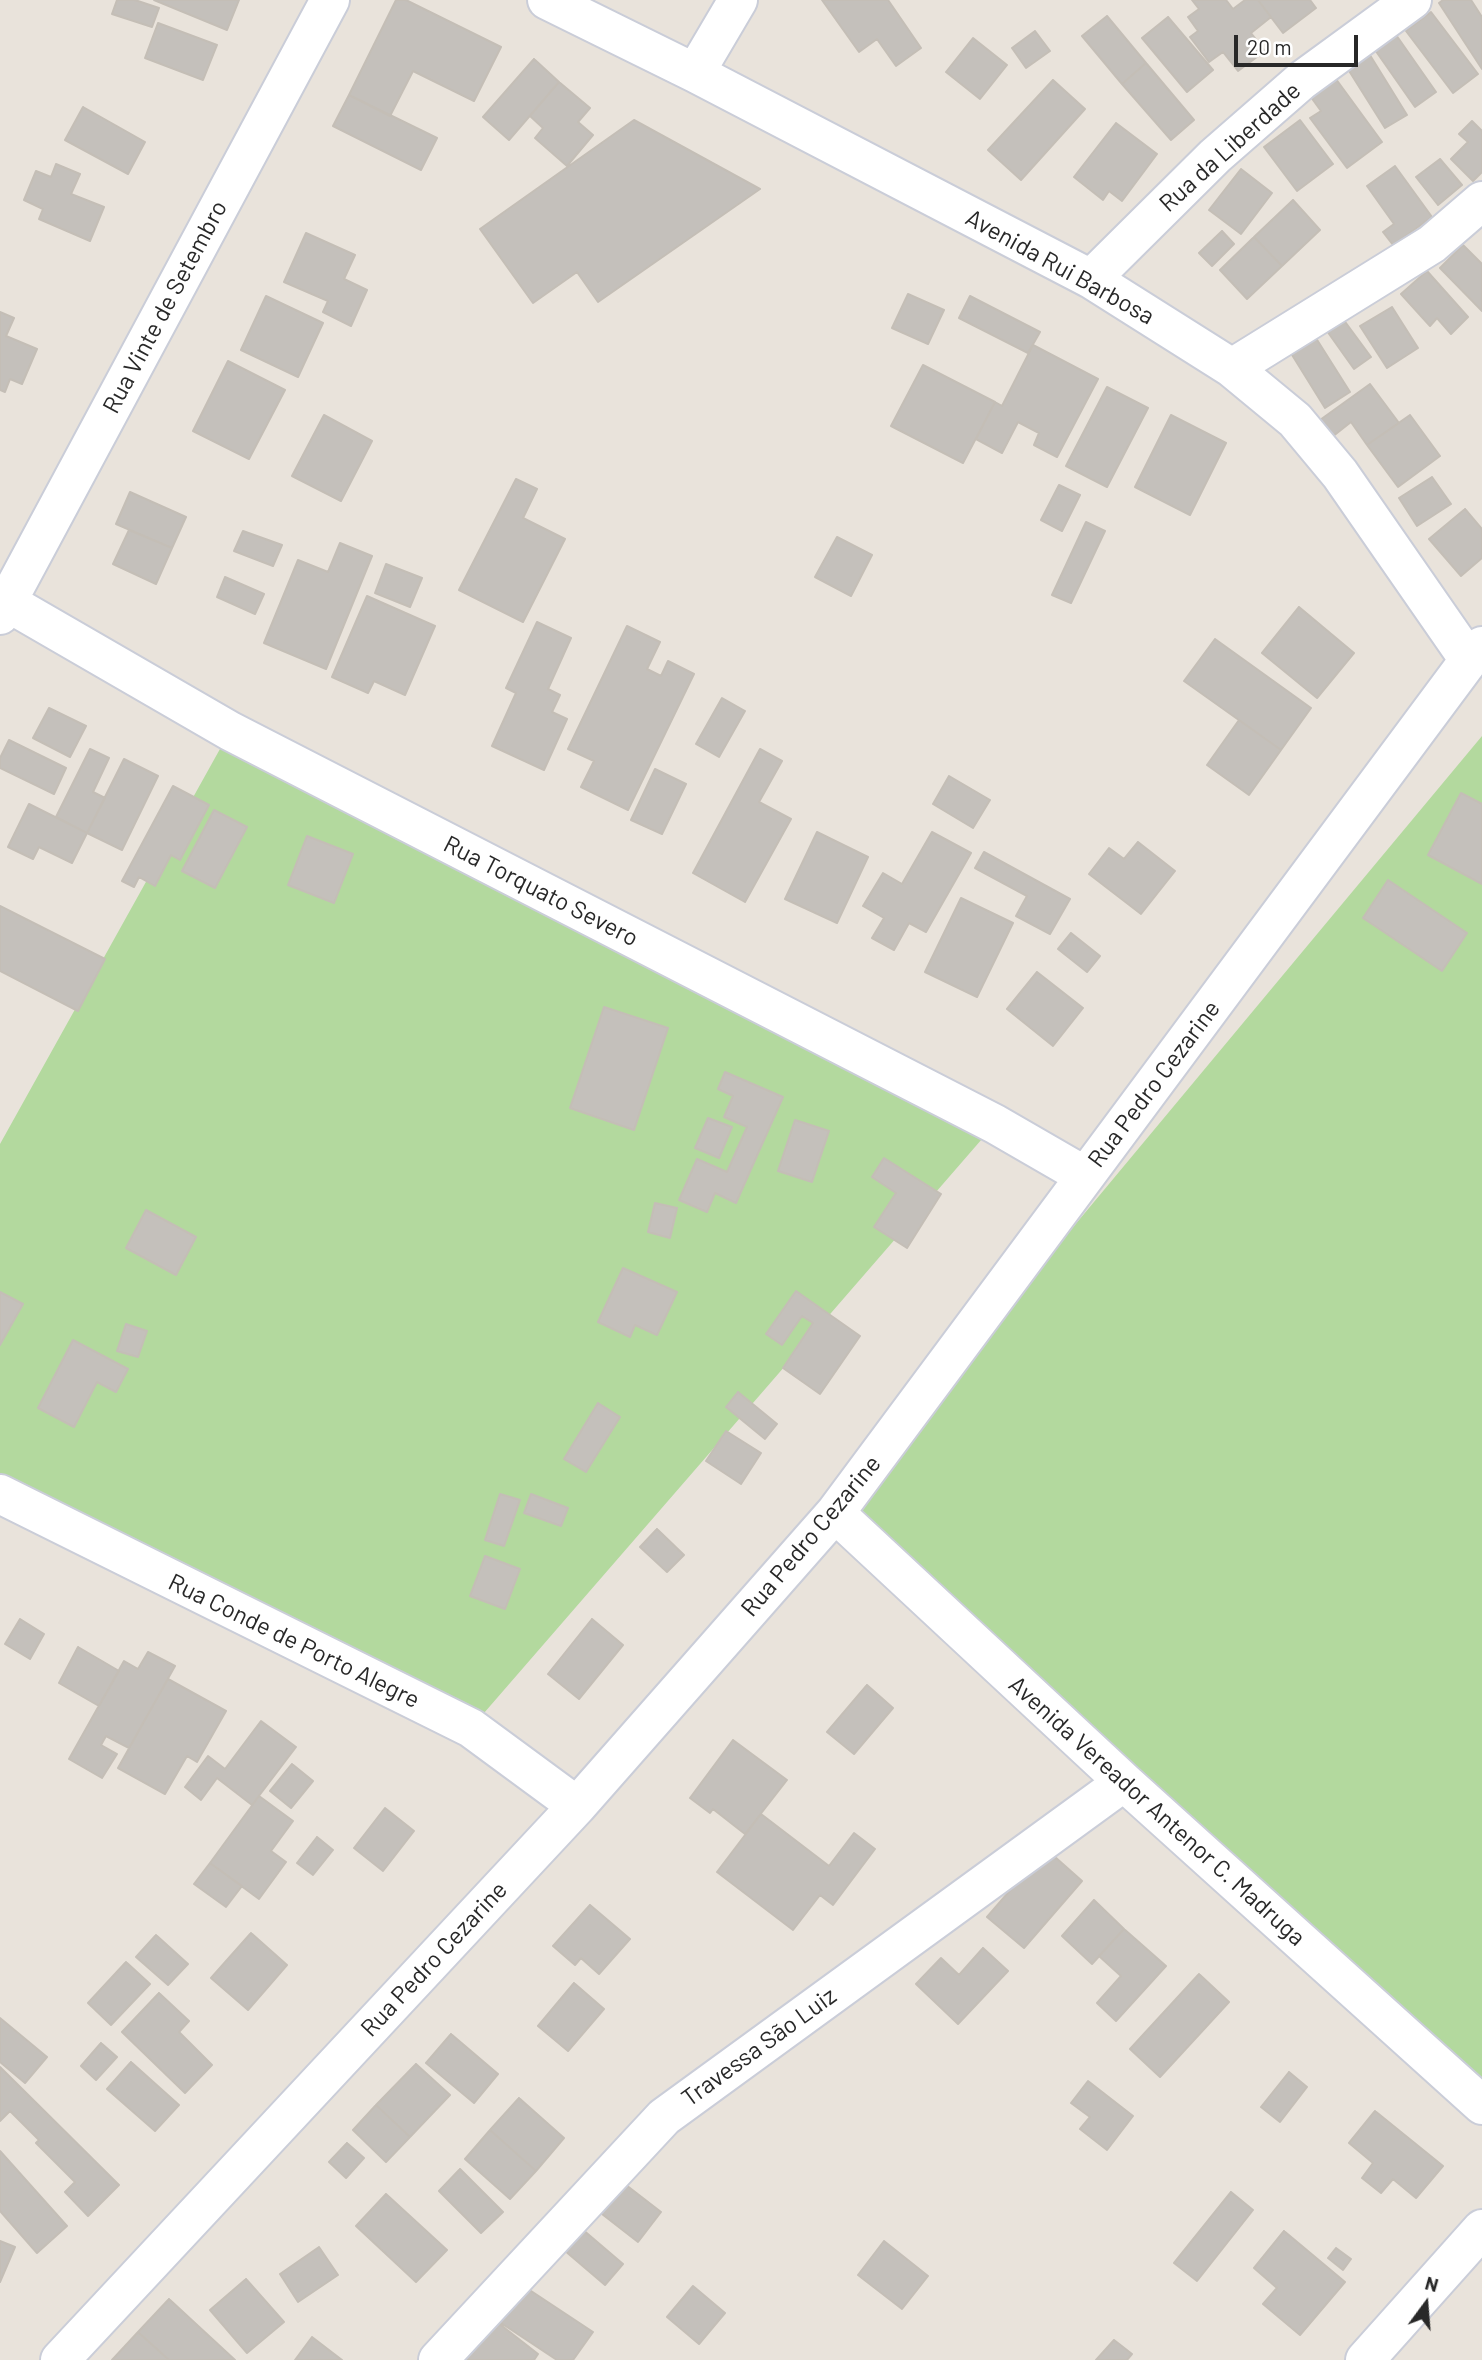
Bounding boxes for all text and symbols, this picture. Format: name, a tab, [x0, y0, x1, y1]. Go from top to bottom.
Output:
scale bar	[1237, 21, 1361, 65]
text: 20 m	[1247, 34, 1292, 59]
street label: Rua da Liberdade	[1153, 76, 1307, 218]
street label: Rua Vinte de Setembro	[97, 196, 233, 418]
street label: Avenida Rui Barbosa	[961, 203, 1159, 331]
street label: Rua Torquato Severo	[439, 829, 643, 953]
street label: Rua Pedro Cezarine	[1082, 995, 1226, 1173]
street label: Rua Pedro Cezarine	[735, 1450, 887, 1622]
street label: Rua Conde de Porto Alegre	[164, 1568, 424, 1714]
street label: Avenida Vereador Antenor C. Madruga	[1003, 1670, 1311, 1952]
street label: Rua Pedro Cezarine	[355, 1876, 513, 2042]
street label: Travessa São Luiz	[676, 1981, 842, 2113]
north arrow	[1391, 2269, 1461, 2339]
text: N	[1423, 2271, 1441, 2296]

